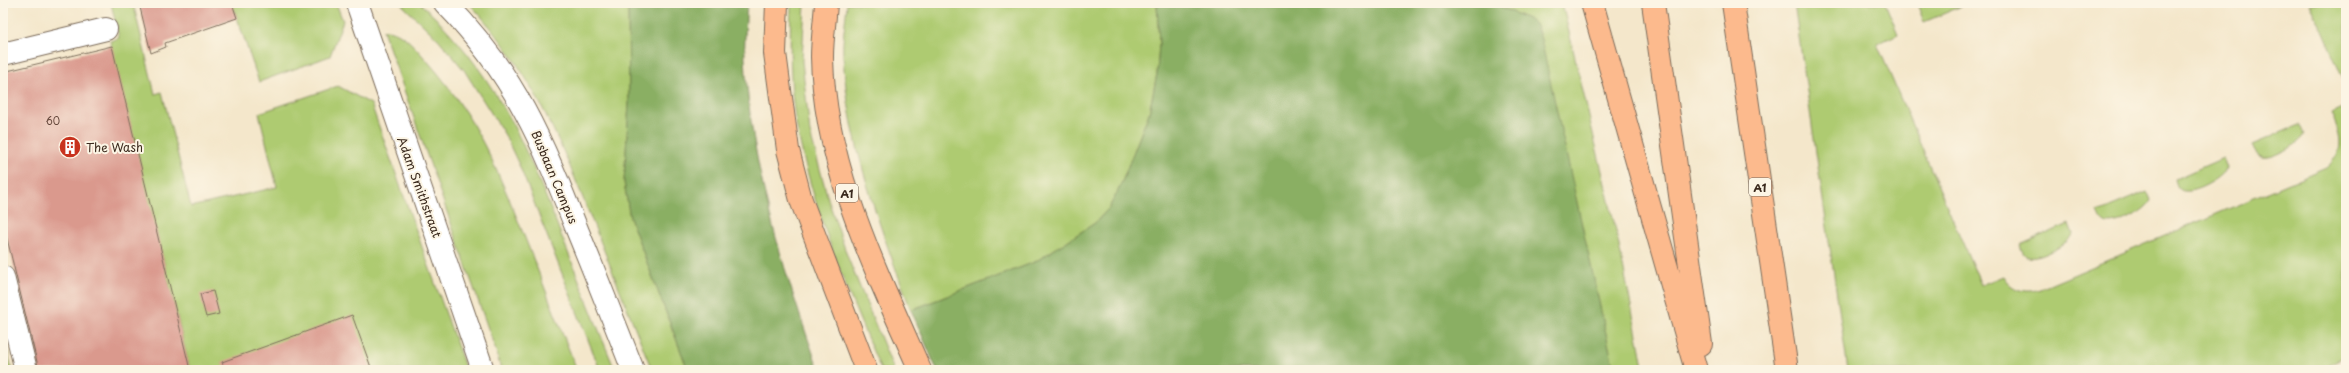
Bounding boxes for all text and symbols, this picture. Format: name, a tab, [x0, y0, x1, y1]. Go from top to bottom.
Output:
house number: 60	[46, 113, 60, 128]
street label: Busbaan Campus	[527, 128, 583, 227]
building icon: The Wash	[57, 134, 83, 160]
street label: Adam Smithstraat	[393, 134, 447, 240]
place label: The Wash	[86, 138, 143, 156]
road number: A1	[1749, 178, 1771, 196]
road number: A1	[836, 184, 858, 202]

